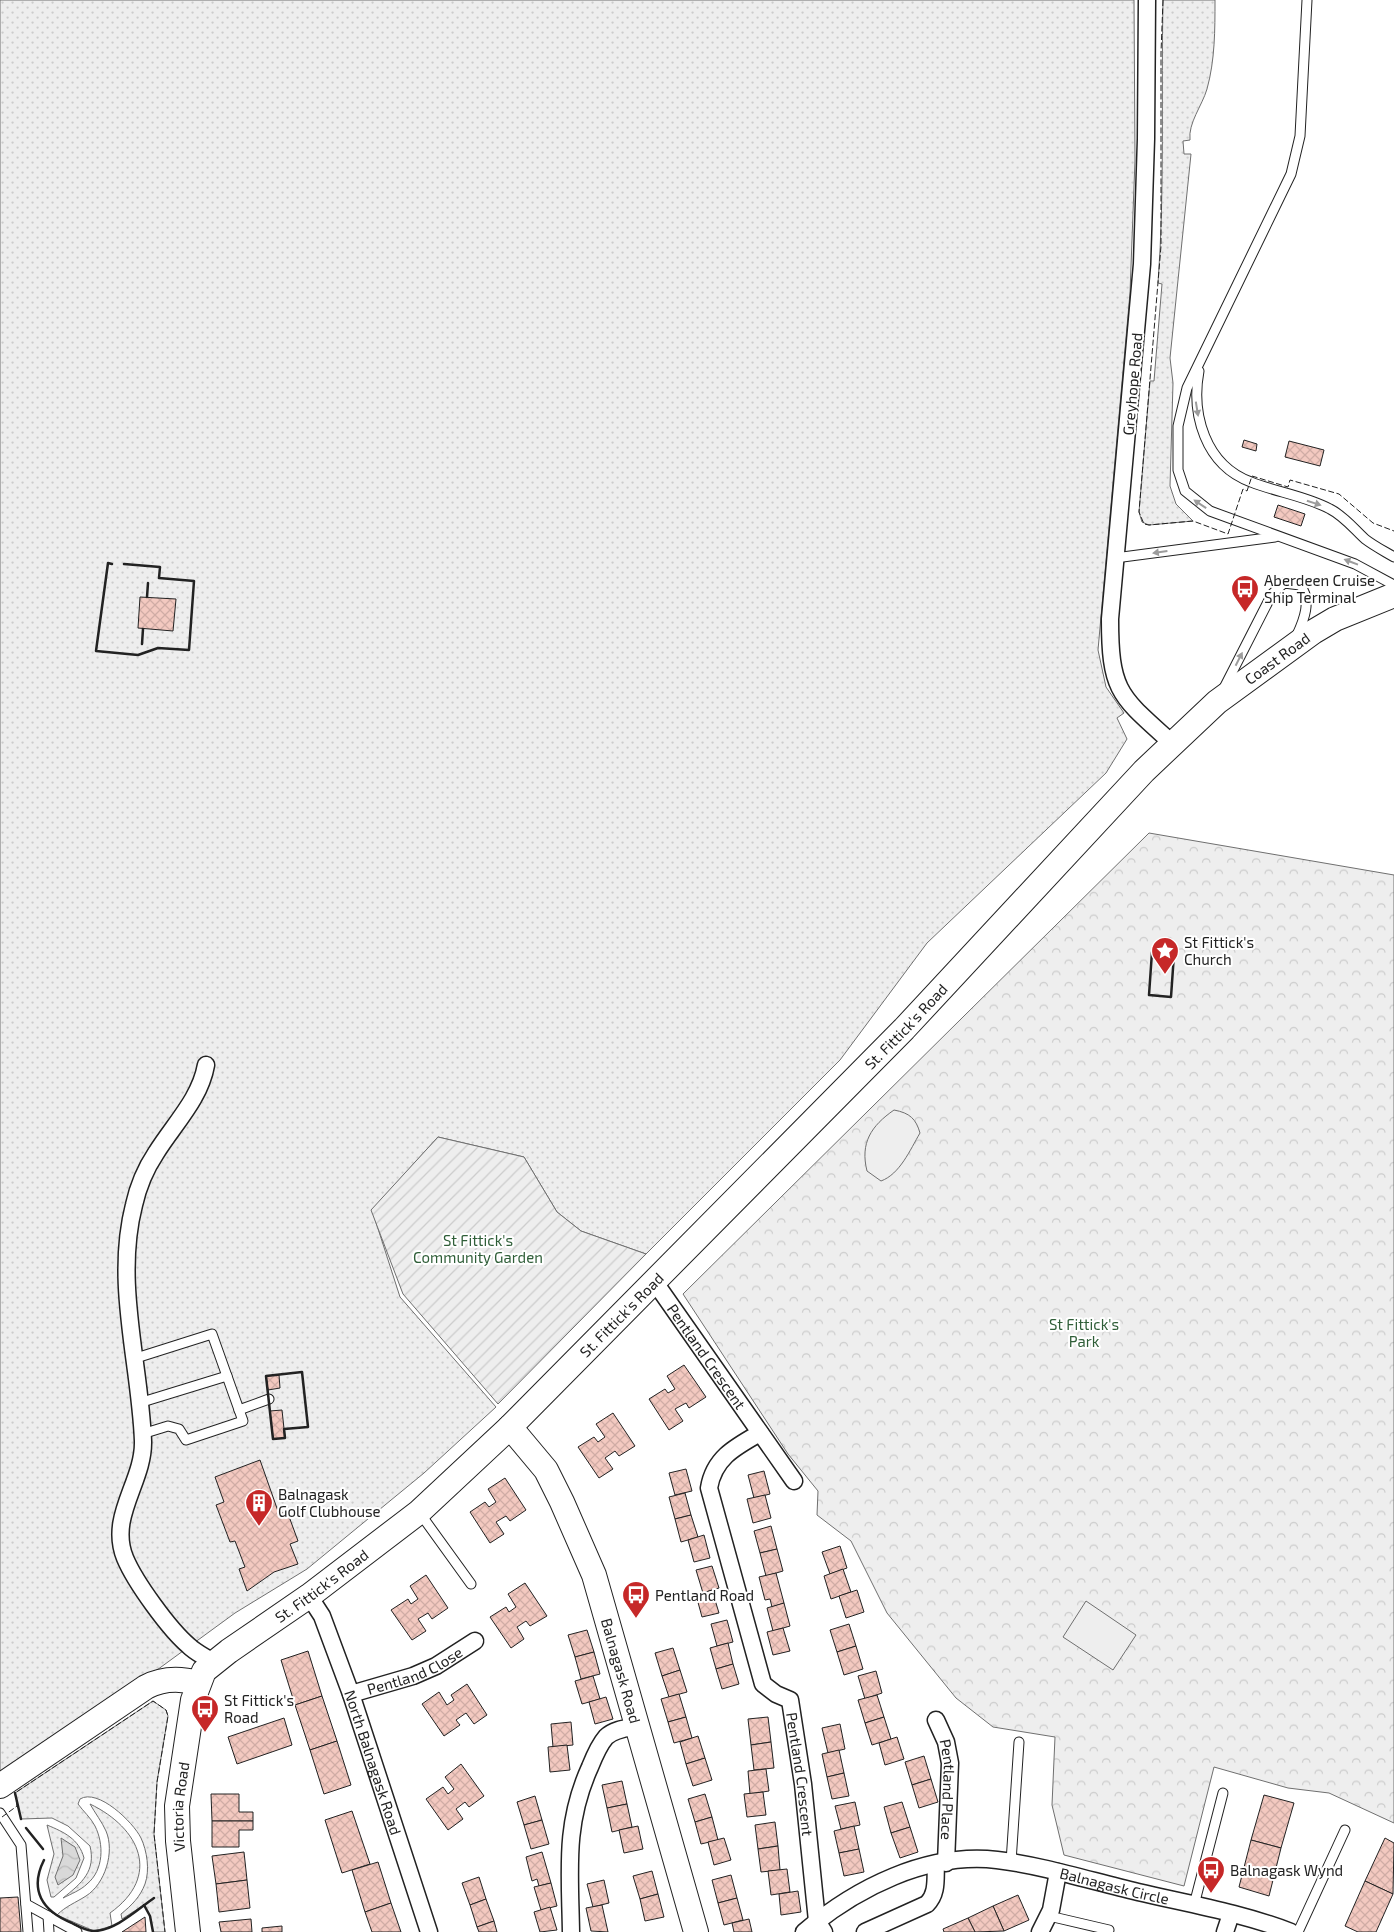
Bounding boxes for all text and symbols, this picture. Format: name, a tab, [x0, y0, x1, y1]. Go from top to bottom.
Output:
street label: Greyhope Road	[1119, 332, 1145, 436]
one-way arrow	[1193, 401, 1201, 417]
one-way arrow	[1193, 499, 1206, 509]
one-way arrow	[1307, 500, 1322, 507]
one-way arrow	[1152, 549, 1168, 557]
one-way arrow	[1344, 558, 1358, 566]
place label: Aberdeen Cruise Ship Terminal	[1264, 571, 1375, 606]
bus stop icon: Aberdeen Cruise Ship Terminal	[1230, 574, 1260, 613]
street label: Coast Road	[1241, 628, 1313, 688]
one-way arrow	[1234, 652, 1243, 667]
place label: St Fittick's Church	[1184, 933, 1254, 968]
place icon: St Fittick's Church	[1150, 936, 1180, 975]
street label: St. Fittick's Road	[861, 980, 951, 1073]
park label: St Fittick's Community Garden	[413, 1231, 543, 1266]
street label: St. Fittick's Road	[576, 1269, 667, 1361]
street label: Pentland Crescent	[664, 1300, 750, 1413]
park label: St Fittick's Park	[1049, 1315, 1119, 1350]
place label: Balnagask Golf Clubhouse	[278, 1485, 381, 1520]
building icon: Balnagask Golf Clubhouse	[244, 1488, 274, 1527]
street label: St. Fittick's Road	[271, 1545, 372, 1626]
bus stop icon: Pentland Road	[621, 1580, 651, 1619]
place label: Pentland Road	[655, 1586, 754, 1604]
street label: Balnagask Road	[598, 1616, 645, 1725]
street label: Pentland Close	[365, 1643, 466, 1698]
street label: North Balnagask Road	[341, 1688, 406, 1837]
place label: St Fittick's Road	[224, 1691, 294, 1726]
bus stop icon: St Fittick's Road	[190, 1694, 220, 1733]
street label: Pentland Crescent	[783, 1711, 817, 1837]
street label: Pentland Place	[937, 1737, 959, 1841]
street label: Victoria Road	[168, 1761, 193, 1853]
bus stop icon: Balnagask Wynd	[1196, 1855, 1226, 1894]
place label: Balnagask Wynd	[1230, 1861, 1343, 1879]
street label: Balnagask Circle	[1058, 1863, 1171, 1908]

